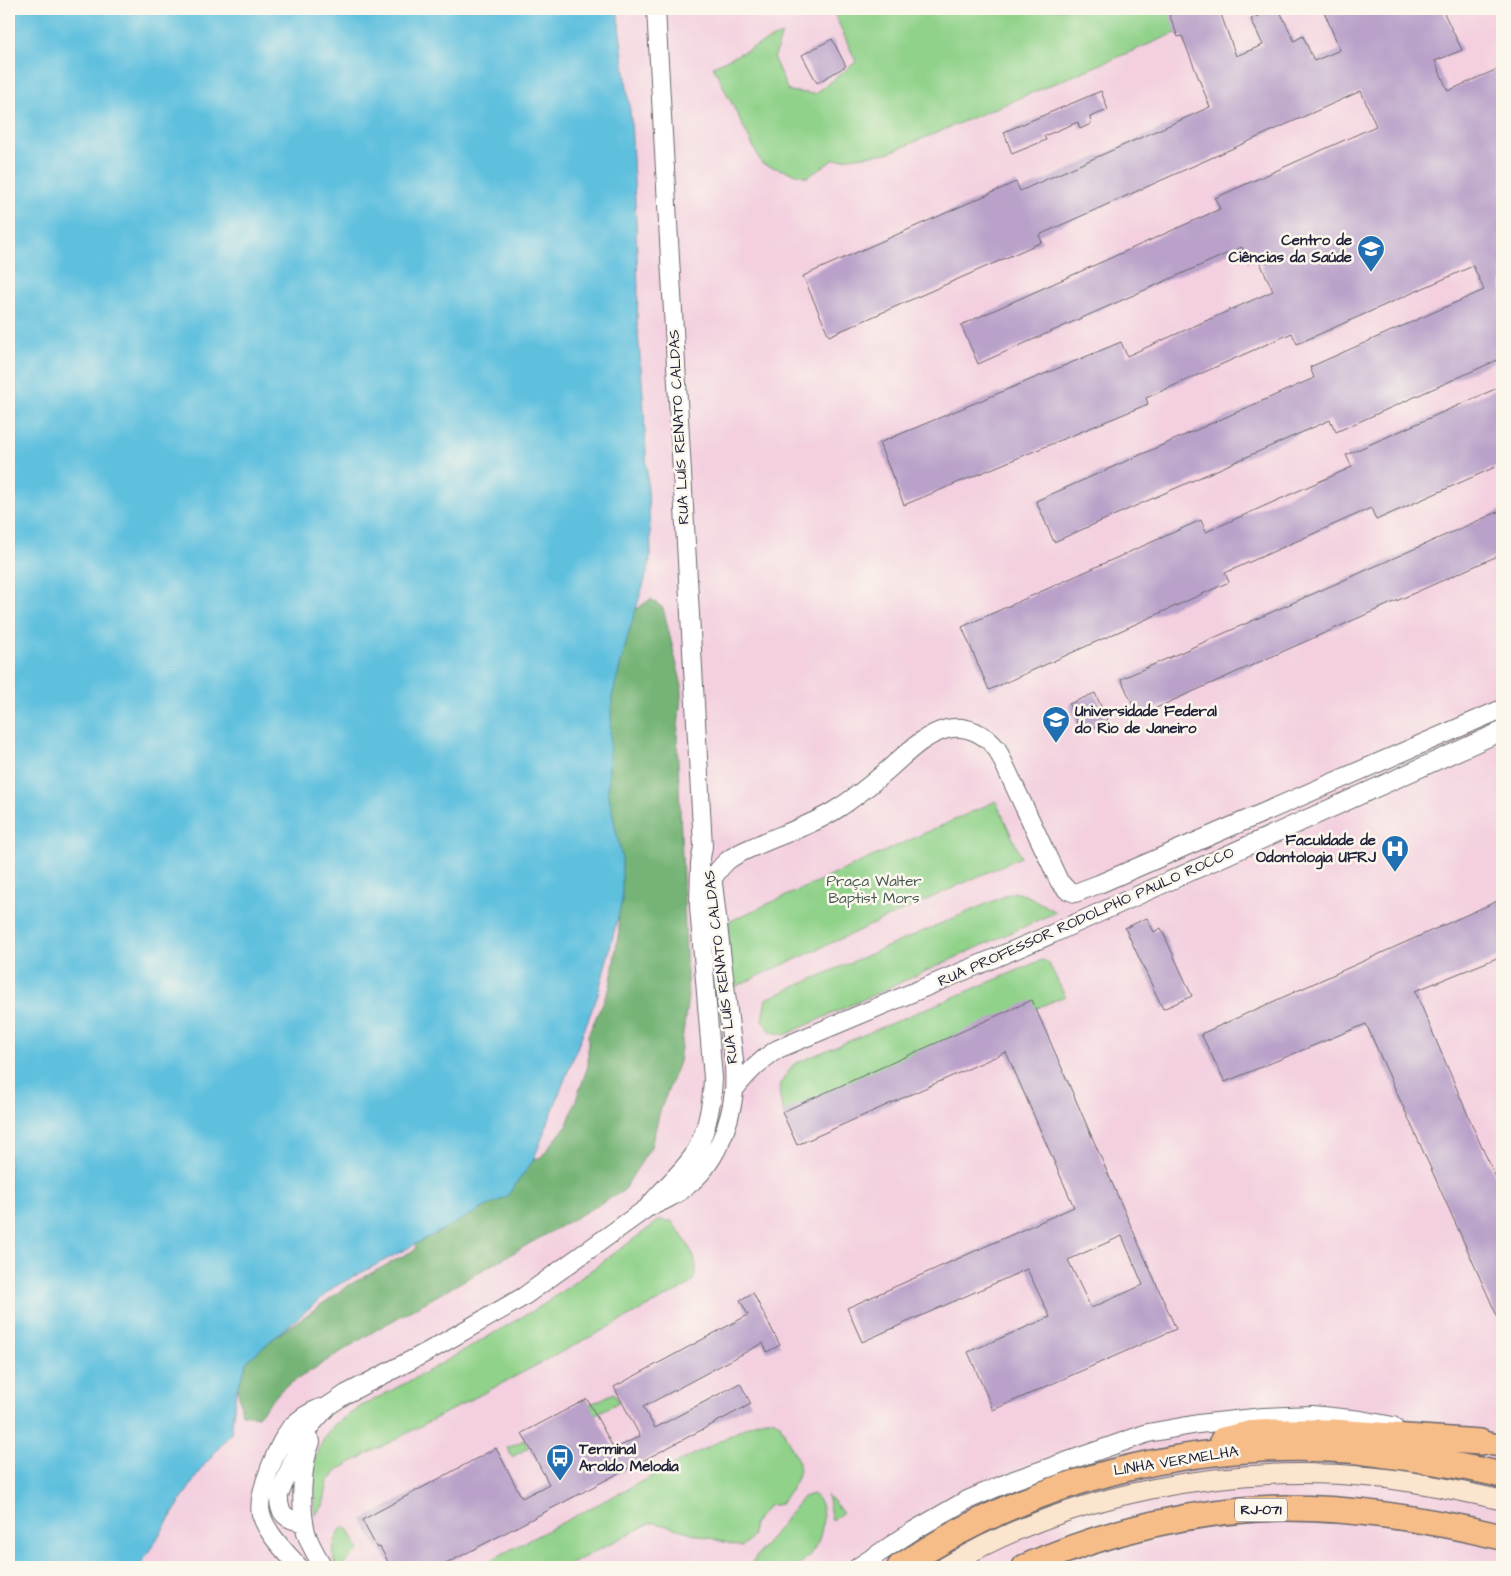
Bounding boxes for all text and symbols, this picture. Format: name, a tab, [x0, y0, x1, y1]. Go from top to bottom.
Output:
place label: Centro de Ciências da Saúde	[1229, 230, 1352, 268]
school or university icon: Centro de Ciências da Saúde	[1356, 234, 1386, 273]
street label: RUA LUÍS RENATO CALDAS	[663, 329, 695, 525]
place label: Universidade Federal do Rio de Janeiro	[1074, 701, 1218, 739]
school or university icon: Universidade Federal do Rio de Janeiro	[1041, 705, 1071, 744]
place label: Faculdade de Odontologia UFRJ	[1256, 830, 1376, 870]
hospital icon: Faculdade de Odontologia UFRJ	[1380, 834, 1410, 873]
street label: RUA PROFESSOR RODOLPHO PAULO ROCCO	[935, 842, 1237, 992]
street label: RUA LUÍS RENATO CALDAS	[699, 869, 743, 1065]
park label: Praça Walter Baptist Mors	[826, 871, 922, 909]
place label: Terminal Aroldo Melodia	[578, 1439, 679, 1477]
street label: LINHA VERMELHA	[1112, 1441, 1240, 1481]
bus stop icon: Terminal Aroldo Melodia	[545, 1443, 575, 1482]
road number: RJ-071	[1235, 1498, 1287, 1522]

